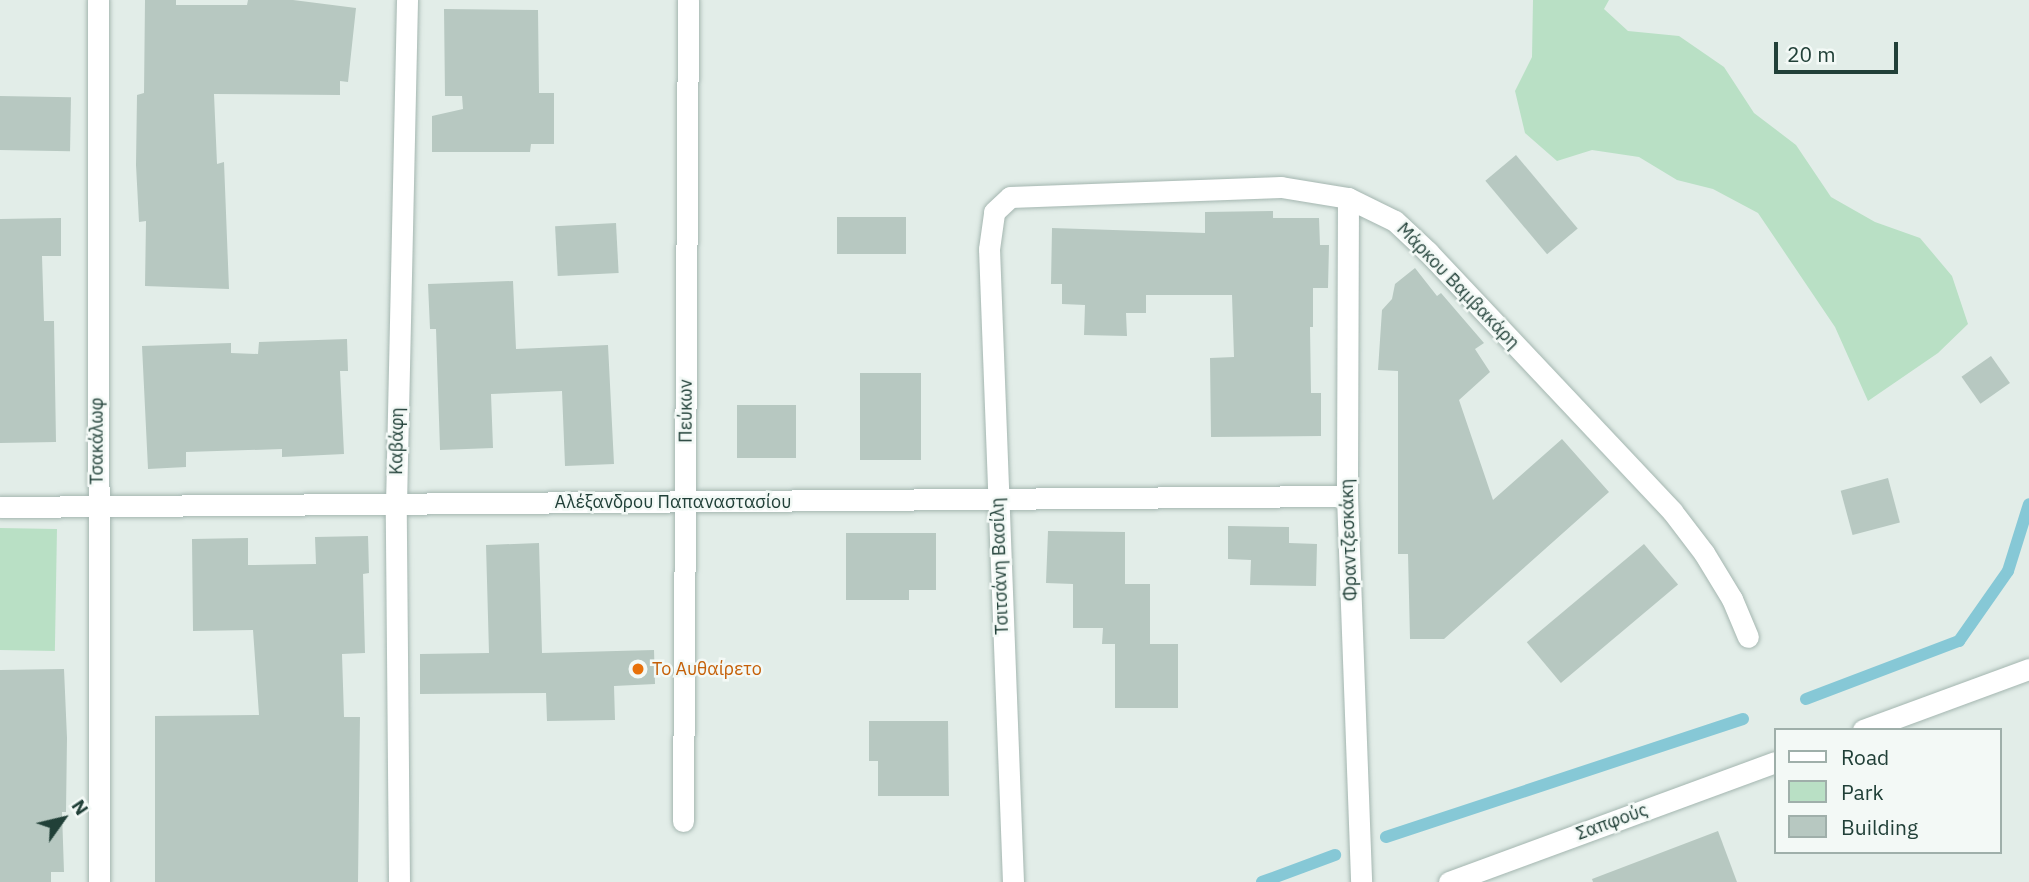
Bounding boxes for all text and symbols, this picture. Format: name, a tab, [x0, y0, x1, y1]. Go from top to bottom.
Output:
scale bar	[1777, 28, 1901, 72]
text: 20 m	[1787, 40, 1836, 68]
street label: Μάρκου Βαμβακάρη	[1392, 218, 1524, 354]
street label: Πεύκων	[675, 379, 697, 443]
street label: Τσακάλωφ	[86, 397, 108, 485]
street label: Καβάφη	[386, 407, 408, 475]
street label: Φραντζεσκάκη	[1336, 478, 1362, 602]
street label: Αλέξανδρου Παπαναστασίου	[555, 491, 791, 513]
street label: Τσιτσάνη Βασίλη	[987, 497, 1013, 635]
place label: Το Αυθαίρετο	[652, 658, 762, 680]
marker: Το Αυθαίρετο	[630, 661, 646, 677]
legend	[1773, 728, 2001, 854]
text: Road	[1841, 743, 1889, 771]
text: Park	[1841, 778, 1884, 806]
north arrow	[28, 784, 98, 854]
text: N	[67, 795, 94, 820]
street label: Σαπφούς	[1573, 799, 1651, 845]
text: Building	[1841, 813, 1918, 841]

